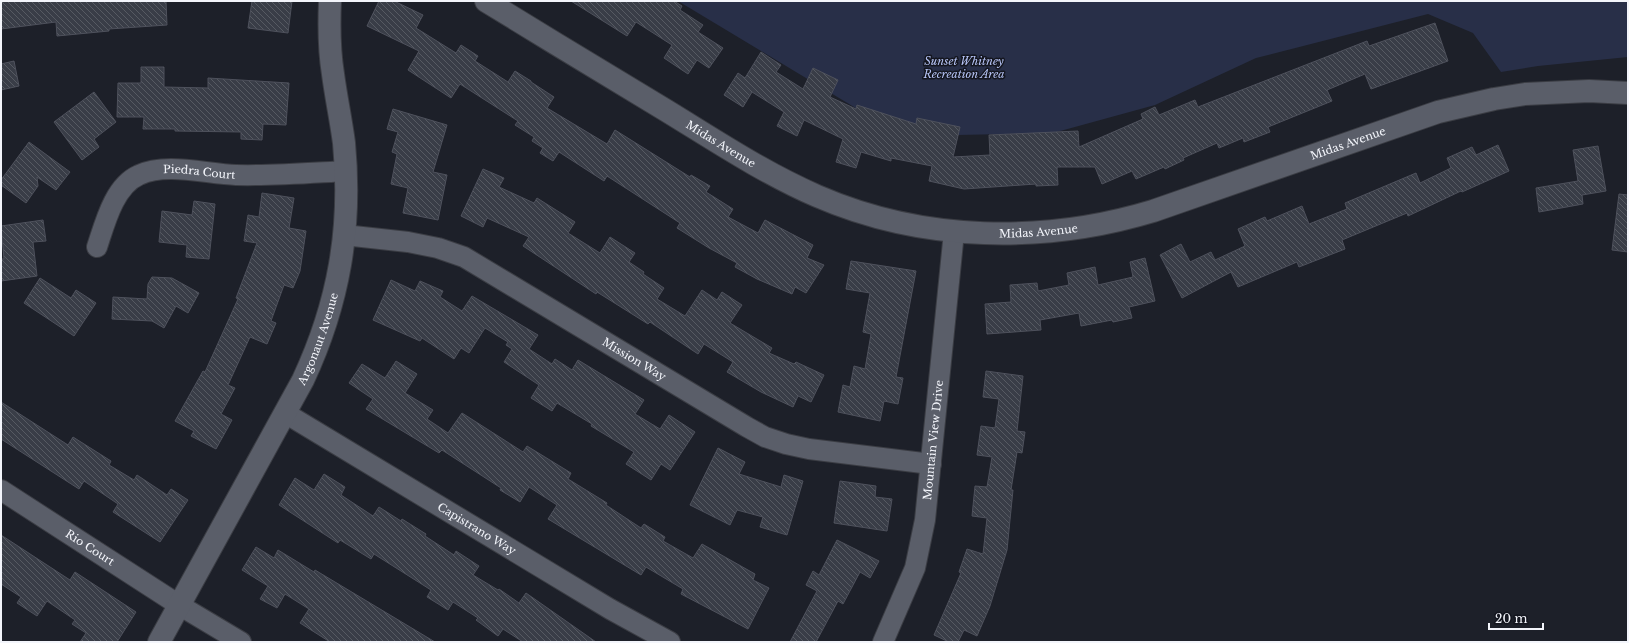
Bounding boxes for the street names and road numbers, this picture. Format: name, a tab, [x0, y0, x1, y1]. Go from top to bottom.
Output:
street label: Midas Avenue	[683, 118, 758, 170]
street label: Midas Avenue	[1308, 124, 1388, 163]
street label: Piedra Court	[163, 162, 237, 182]
street label: Midas Avenue	[999, 221, 1079, 240]
street label: Argonaut Avenue	[294, 291, 341, 388]
street label: Mission Way	[600, 335, 669, 384]
street label: Mountain View Drive	[920, 379, 946, 501]
street label: Capistrano Way	[435, 500, 519, 558]
street label: Rio Court	[63, 527, 118, 569]

